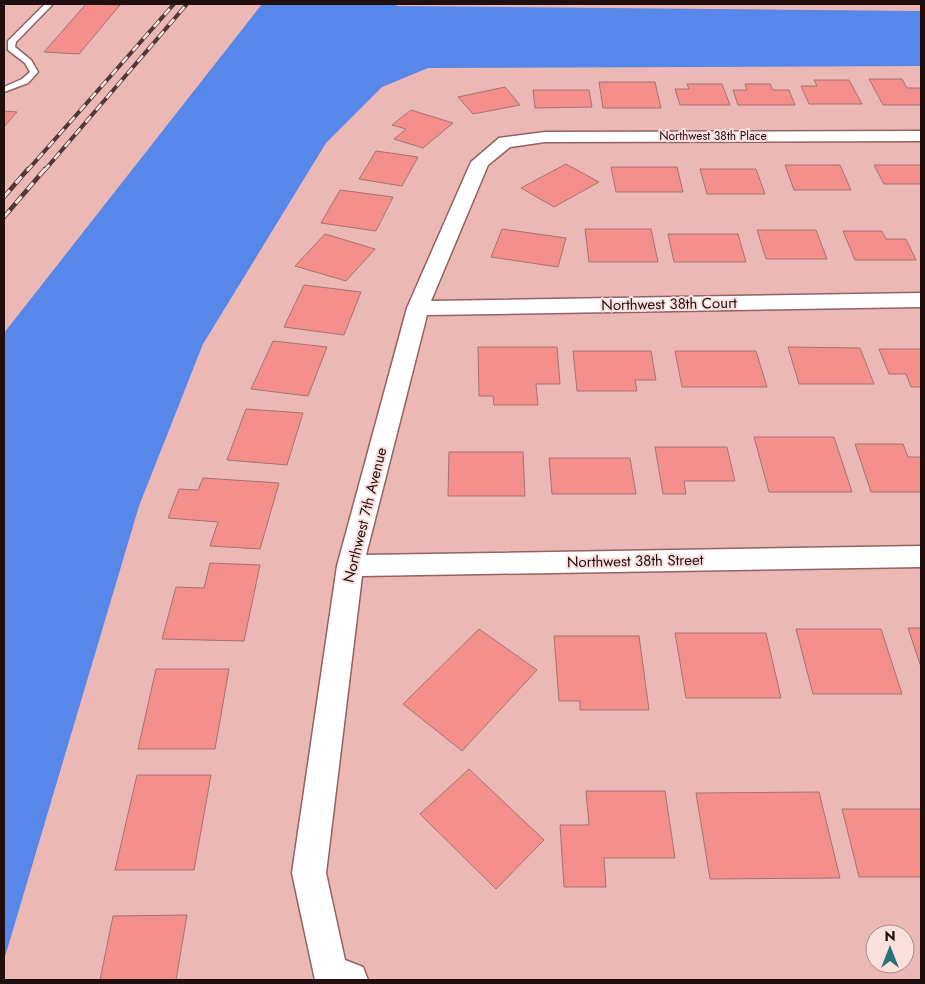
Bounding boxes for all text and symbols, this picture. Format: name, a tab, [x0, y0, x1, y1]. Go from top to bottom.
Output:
street label: Northwest 38th Place	[659, 127, 767, 145]
street label: Northwest 38th Court	[601, 292, 737, 316]
street label: Northwest 7th Avenue	[338, 445, 393, 585]
street label: Northwest 38th Street	[567, 549, 704, 573]
north arrow	[865, 924, 915, 974]
text: N	[884, 926, 896, 946]

